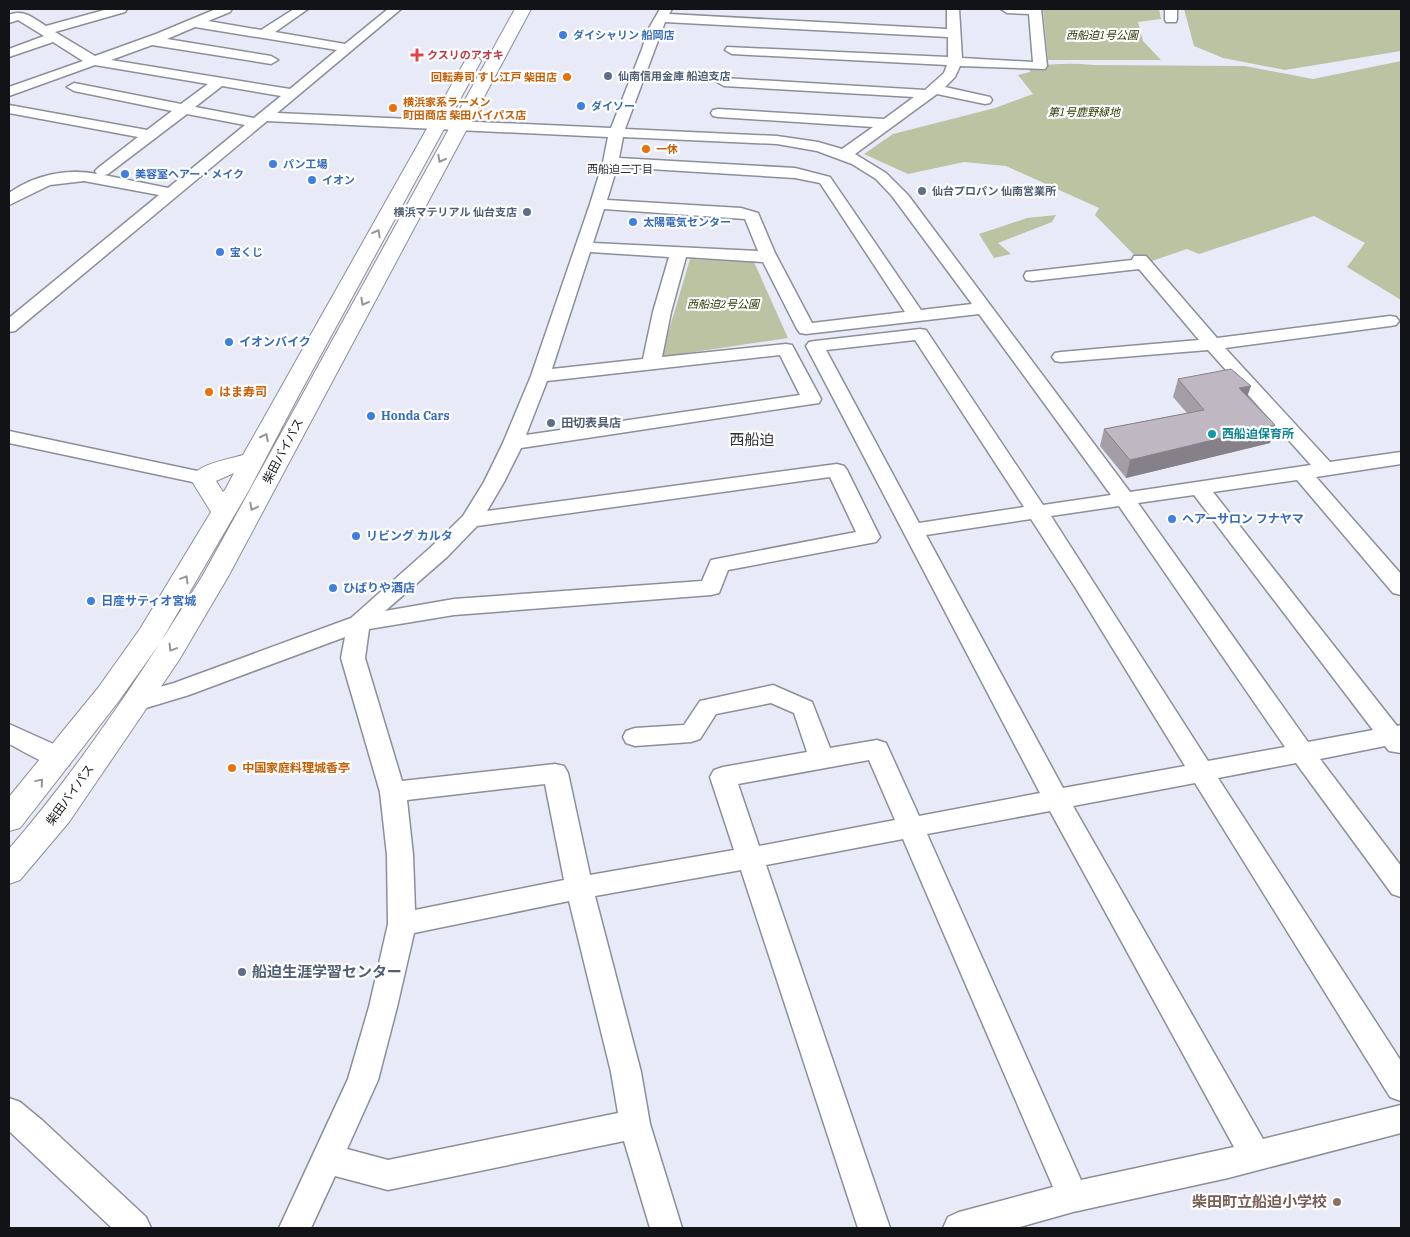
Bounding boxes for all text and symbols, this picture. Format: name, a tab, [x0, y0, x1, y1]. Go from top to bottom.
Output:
place label: ダイシャリン 船岡店	[573, 28, 675, 42]
park label: 西船迫1号公園	[1066, 28, 1140, 42]
marker: ダイシャリン 船岡店	[557, 29, 569, 41]
place label: クスリのアオキ	[427, 48, 504, 62]
marker: クスリのアオキ	[411, 49, 423, 61]
place label: 仙南信用金庫 船迫支店	[618, 69, 731, 83]
place label: 回転寿司 すし江戸 柴田店	[431, 70, 557, 84]
marker: 仙南信用金庫 船迫支店	[602, 70, 614, 82]
marker: 回転寿司 すし江戸 柴田店	[561, 71, 573, 83]
place label: 横浜家系ラーメン 町田商店 柴田バイパス店	[403, 95, 526, 122]
place label: ダイソー	[591, 99, 635, 113]
marker: ダイソー	[575, 100, 587, 112]
marker: 横浜家系ラーメン 町田商店 柴田バイパス店	[387, 102, 399, 114]
park label: 第1号鹿野緑地	[1048, 105, 1121, 119]
place label: 一休	[656, 142, 678, 156]
marker: 一休	[640, 143, 652, 155]
one-way arrow	[437, 154, 447, 163]
place label: パン工場	[283, 157, 328, 171]
marker: パン工場	[267, 158, 279, 170]
district label: 西船迫二丁目	[587, 162, 653, 176]
place label: 美容室ヘアー・メイク	[135, 167, 244, 181]
marker: 美容室ヘアー・メイク	[119, 168, 131, 180]
place label: イオン	[322, 173, 355, 187]
marker: イオン	[306, 174, 318, 186]
place label: 仙台プロパン 仙南営業所	[932, 184, 1056, 198]
marker: 仙台プロパン 仙南営業所	[916, 185, 928, 197]
place label: 横浜マテリアル 仙台支店	[394, 205, 517, 219]
marker: 横浜マテリアル 仙台支店	[521, 206, 533, 218]
place label: 太陽電気センター	[643, 215, 731, 229]
marker: 太陽電気センター	[627, 216, 639, 228]
one-way arrow	[371, 230, 381, 239]
place label: 宝くじ	[230, 245, 263, 259]
marker: 宝くじ	[214, 246, 226, 258]
one-way arrow	[360, 297, 370, 306]
park label: 西船迫2号公園	[687, 297, 761, 311]
place label: イオンバイク	[239, 334, 311, 349]
marker: イオンバイク	[223, 336, 235, 348]
place label: はま寿司	[219, 384, 267, 399]
marker: はま寿司	[203, 386, 215, 398]
place label: Honda Cars	[381, 408, 450, 423]
marker: Honda Cars	[365, 410, 377, 422]
place label: 田切表具店	[561, 415, 621, 430]
street label: 柴田バイパス	[259, 416, 306, 486]
marker: 田切表具店	[545, 417, 557, 429]
place label: 西船迫保育所	[1222, 426, 1294, 441]
marker: 西船迫保育所	[1206, 428, 1218, 440]
district label: 西船迫	[729, 430, 775, 449]
one-way arrow	[259, 433, 269, 442]
one-way arrow	[249, 501, 259, 510]
place label: ヘアーサロン フナヤマ	[1182, 511, 1304, 526]
marker: ヘアーサロン フナヤマ	[1166, 513, 1178, 525]
place label: リビング カルタ	[366, 528, 453, 543]
marker: リビング カルタ	[350, 530, 362, 542]
one-way arrow	[179, 575, 189, 584]
place label: ひばりや酒店	[343, 580, 415, 595]
marker: ひばりや酒店	[327, 582, 339, 594]
place label: 日産サティオ宮城	[101, 593, 196, 608]
marker: 日産サティオ宮城	[85, 595, 97, 607]
one-way arrow	[169, 642, 179, 651]
place label: 中国家庭料理城香亭	[242, 760, 350, 775]
street label: 柴田バイパス	[42, 761, 97, 828]
marker: 中国家庭料理城香亭	[226, 762, 238, 774]
one-way arrow	[35, 779, 43, 788]
place label: 船迫生涯学習センター	[252, 962, 402, 981]
marker: 船迫生涯学習センター	[236, 966, 248, 978]
place label: 柴田町立船迫小学校	[1192, 1192, 1327, 1211]
marker: 柴田町立船迫小学校	[1331, 1196, 1343, 1208]

